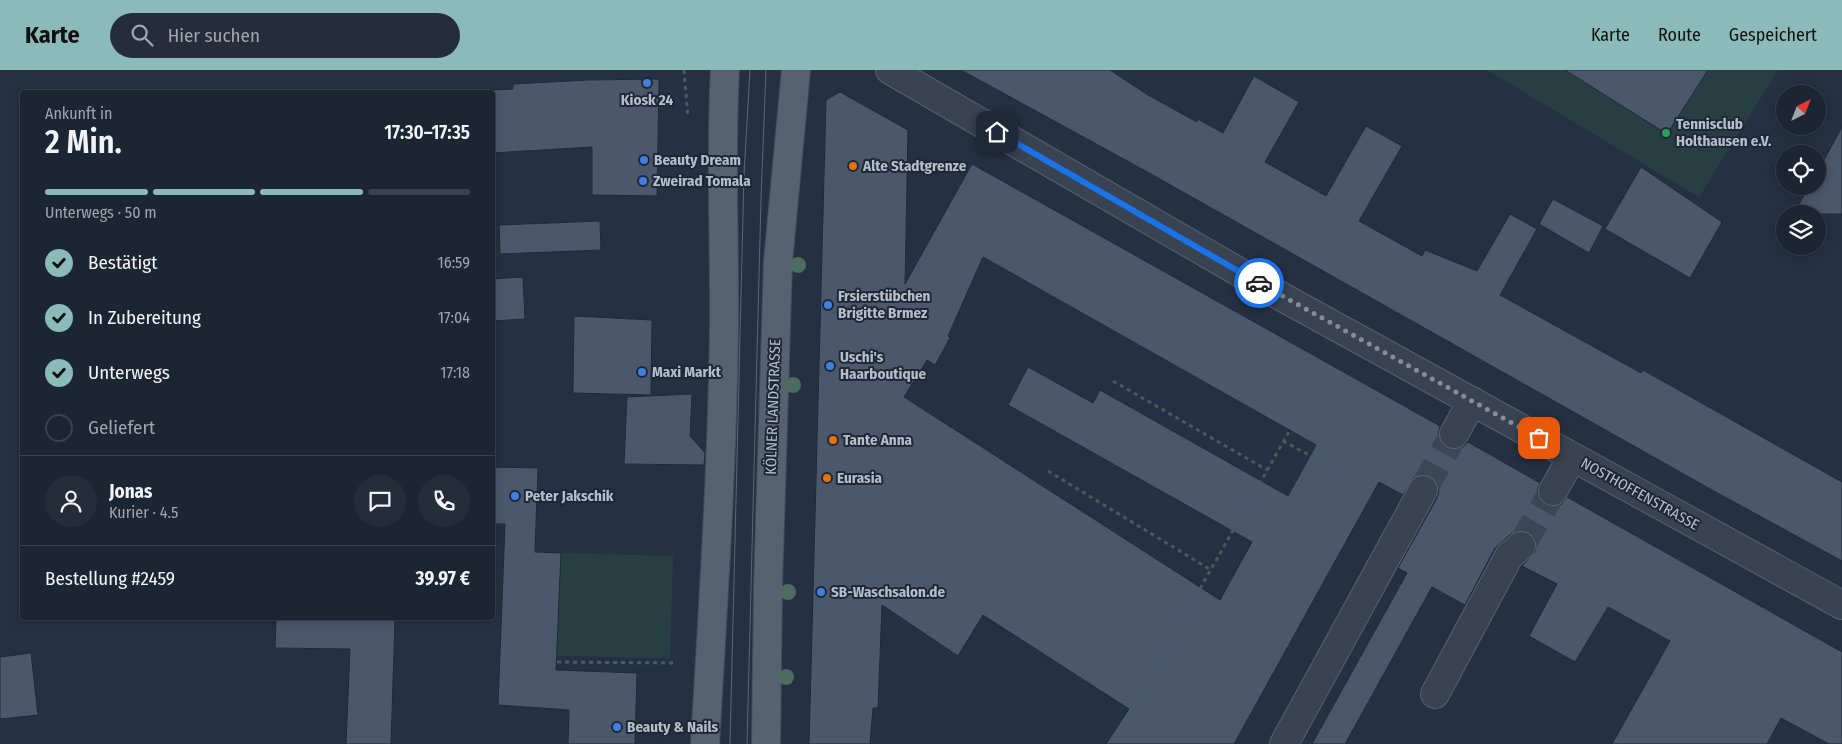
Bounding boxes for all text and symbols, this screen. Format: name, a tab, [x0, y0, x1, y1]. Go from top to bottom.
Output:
search box	[110, 13, 460, 58]
text: Karte	[25, 21, 80, 49]
icon: search	[128, 21, 156, 49]
text: Hier suchen	[168, 24, 260, 47]
text: Karte	[1591, 24, 1630, 46]
text: Route	[1658, 24, 1701, 46]
text: Gespeichert	[1729, 24, 1817, 46]
marker: Kiosk 24	[641, 77, 653, 89]
north arrow	[1776, 85, 1826, 135]
map controls	[1776, 85, 1826, 255]
place label: Kiosk 24	[621, 91, 673, 109]
text: Ankunft in	[45, 104, 112, 123]
pin	[976, 111, 1018, 153]
place label: Tennisclub Holthausen e.V.	[1676, 115, 1772, 150]
icon: home	[983, 118, 1011, 146]
text: 17:30–17:35	[384, 121, 470, 144]
text: 2 Min.	[45, 123, 122, 161]
marker: Tennisclub Holthausen e.V.	[1660, 127, 1672, 139]
button: locate	[1776, 145, 1826, 195]
place label: Beauty Dream	[654, 151, 741, 169]
marker: Beauty Dream	[638, 154, 650, 166]
place label: Alte Stadtgrenze	[862, 157, 967, 175]
marker: Alte Stadtgrenze	[847, 160, 859, 172]
place label: Zweirad Tomala	[653, 172, 751, 190]
marker: Zweirad Tomala	[637, 175, 649, 187]
text: Unterwegs · 50 m	[45, 203, 157, 222]
button: layers	[1776, 205, 1826, 255]
icon: check	[45, 249, 73, 277]
text: Bestätigt	[88, 251, 157, 274]
text: 16:59	[437, 253, 470, 272]
courier	[1234, 258, 1284, 308]
icon: car	[1245, 269, 1273, 297]
place label: Frsierstübchen Brigitte Brmez	[838, 287, 931, 322]
marker: Frsierstübchen Brigitte Brmez	[822, 299, 834, 311]
icon: check	[45, 304, 73, 332]
text: In Zubereitung	[88, 306, 201, 329]
text: 17:04	[438, 308, 470, 327]
street label: KÖLNER LANDSTRASSE	[762, 339, 784, 475]
place label: Uschi's Haarboutique	[840, 348, 926, 383]
icon: check	[45, 359, 73, 387]
marker: Uschi's Haarboutique	[824, 360, 836, 372]
text: Unterwegs	[88, 361, 170, 384]
text: 17:18	[440, 363, 470, 382]
place label: Maxi Markt	[652, 363, 722, 381]
marker: Maxi Markt	[636, 366, 648, 378]
text: Geliefert	[88, 416, 155, 439]
pin	[1518, 417, 1560, 459]
icon: bag	[1525, 424, 1553, 452]
place label: Tante Anna	[843, 431, 913, 449]
marker: Tante Anna	[827, 434, 839, 446]
street label: NOSTHOFFENSTRASSE	[1578, 454, 1702, 534]
place label: Eurasia	[837, 469, 883, 487]
marker: Eurasia	[821, 472, 833, 484]
button: person	[45, 475, 97, 527]
button: chat	[354, 475, 406, 527]
button: phone	[418, 475, 470, 527]
text: Jonas	[109, 480, 152, 503]
place label: Peter Jakschik	[525, 487, 614, 505]
marker: Peter Jakschik	[509, 490, 521, 502]
text: Kurier · 4.5	[109, 503, 178, 522]
text: Bestellung #2459	[45, 567, 175, 590]
text: 39.97 €	[416, 567, 470, 590]
place label: SB-Waschsalon.de	[831, 583, 945, 601]
marker: SB-Waschsalon.de	[815, 586, 827, 598]
place label: Beauty & Nails	[627, 718, 719, 736]
marker: Beauty & Nails	[611, 721, 623, 733]

